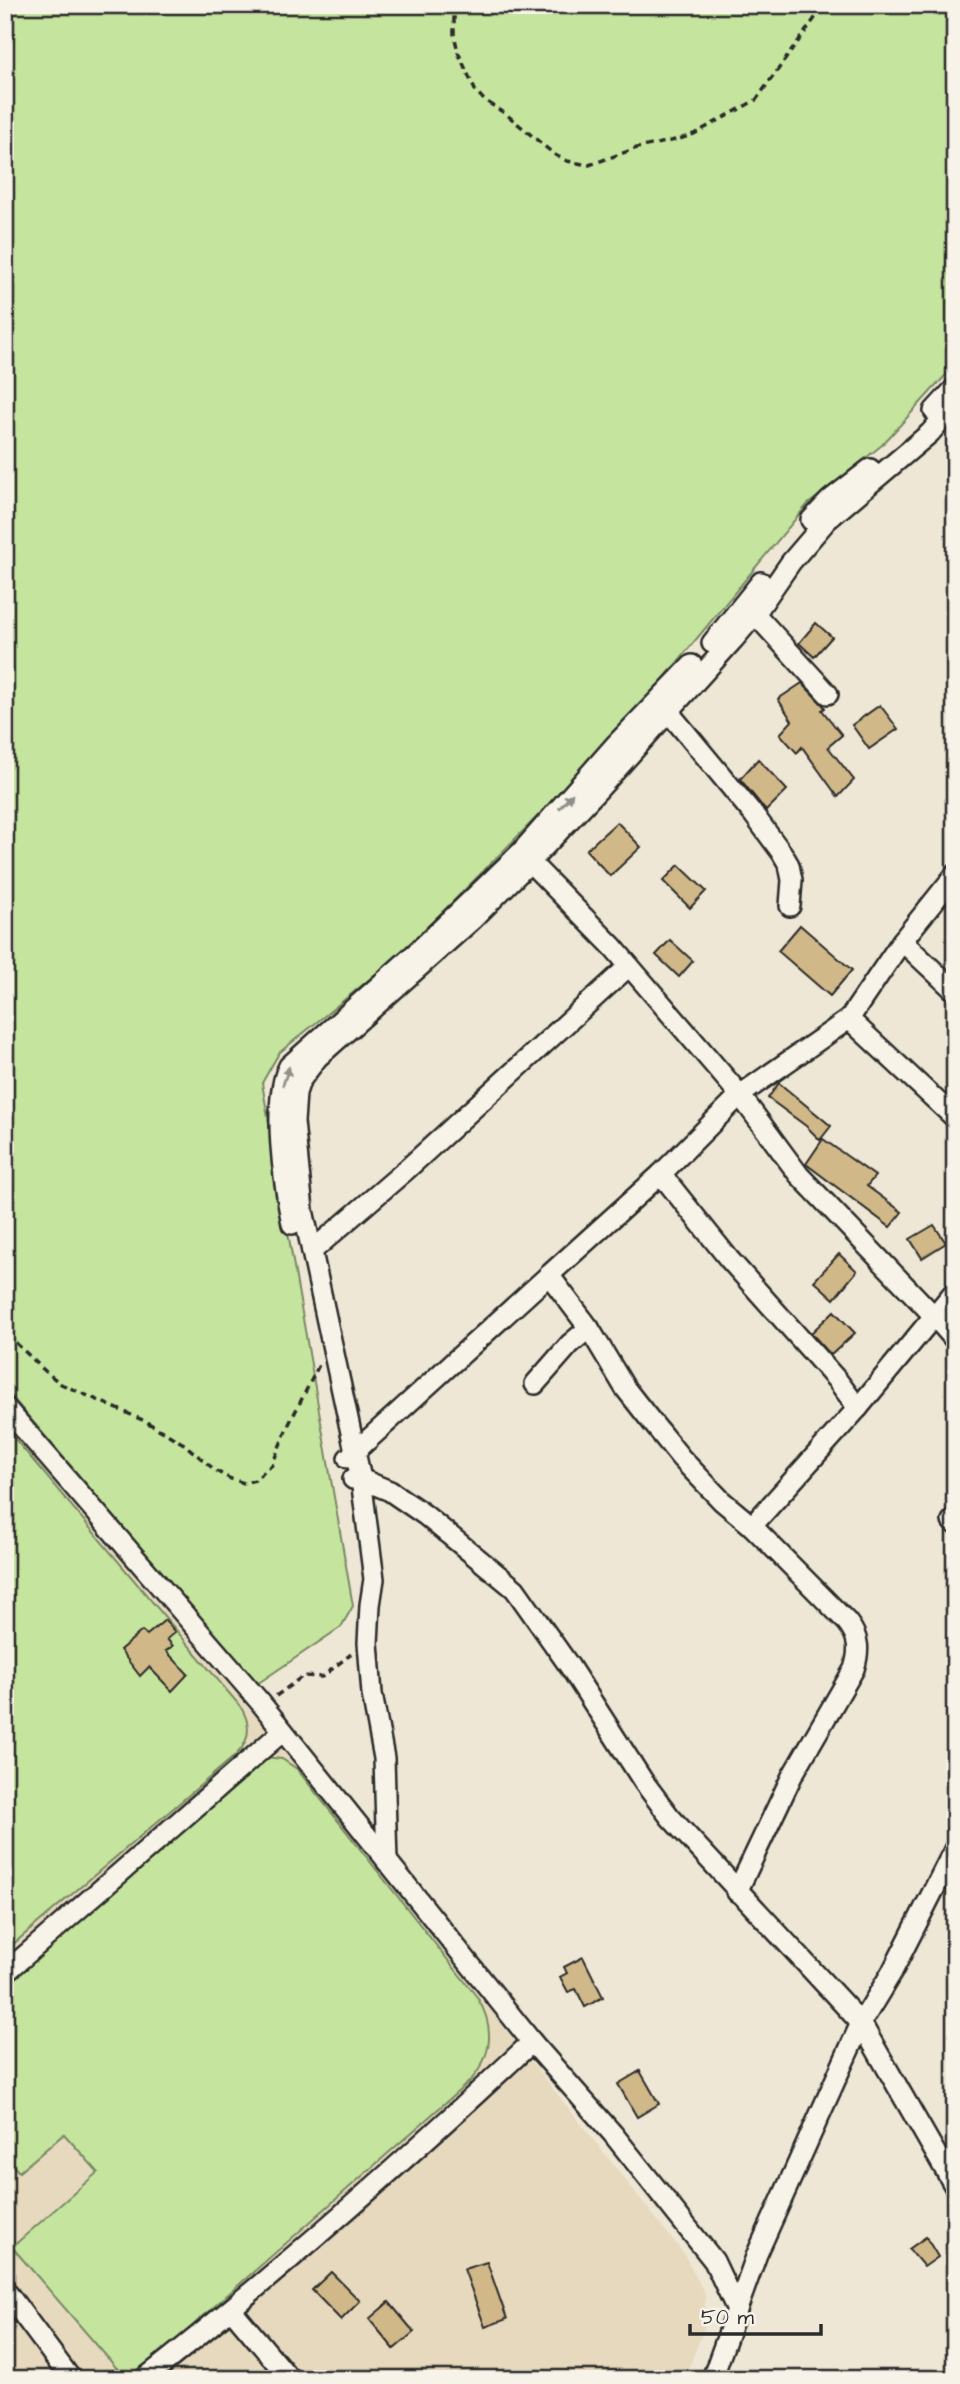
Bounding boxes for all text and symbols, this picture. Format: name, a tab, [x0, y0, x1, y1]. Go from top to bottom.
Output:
one-way arrow	[558, 792, 574, 810]
one-way arrow	[281, 1065, 292, 1086]
scale bar	[690, 2293, 822, 2337]
text: 50 m	[701, 2303, 755, 2332]

